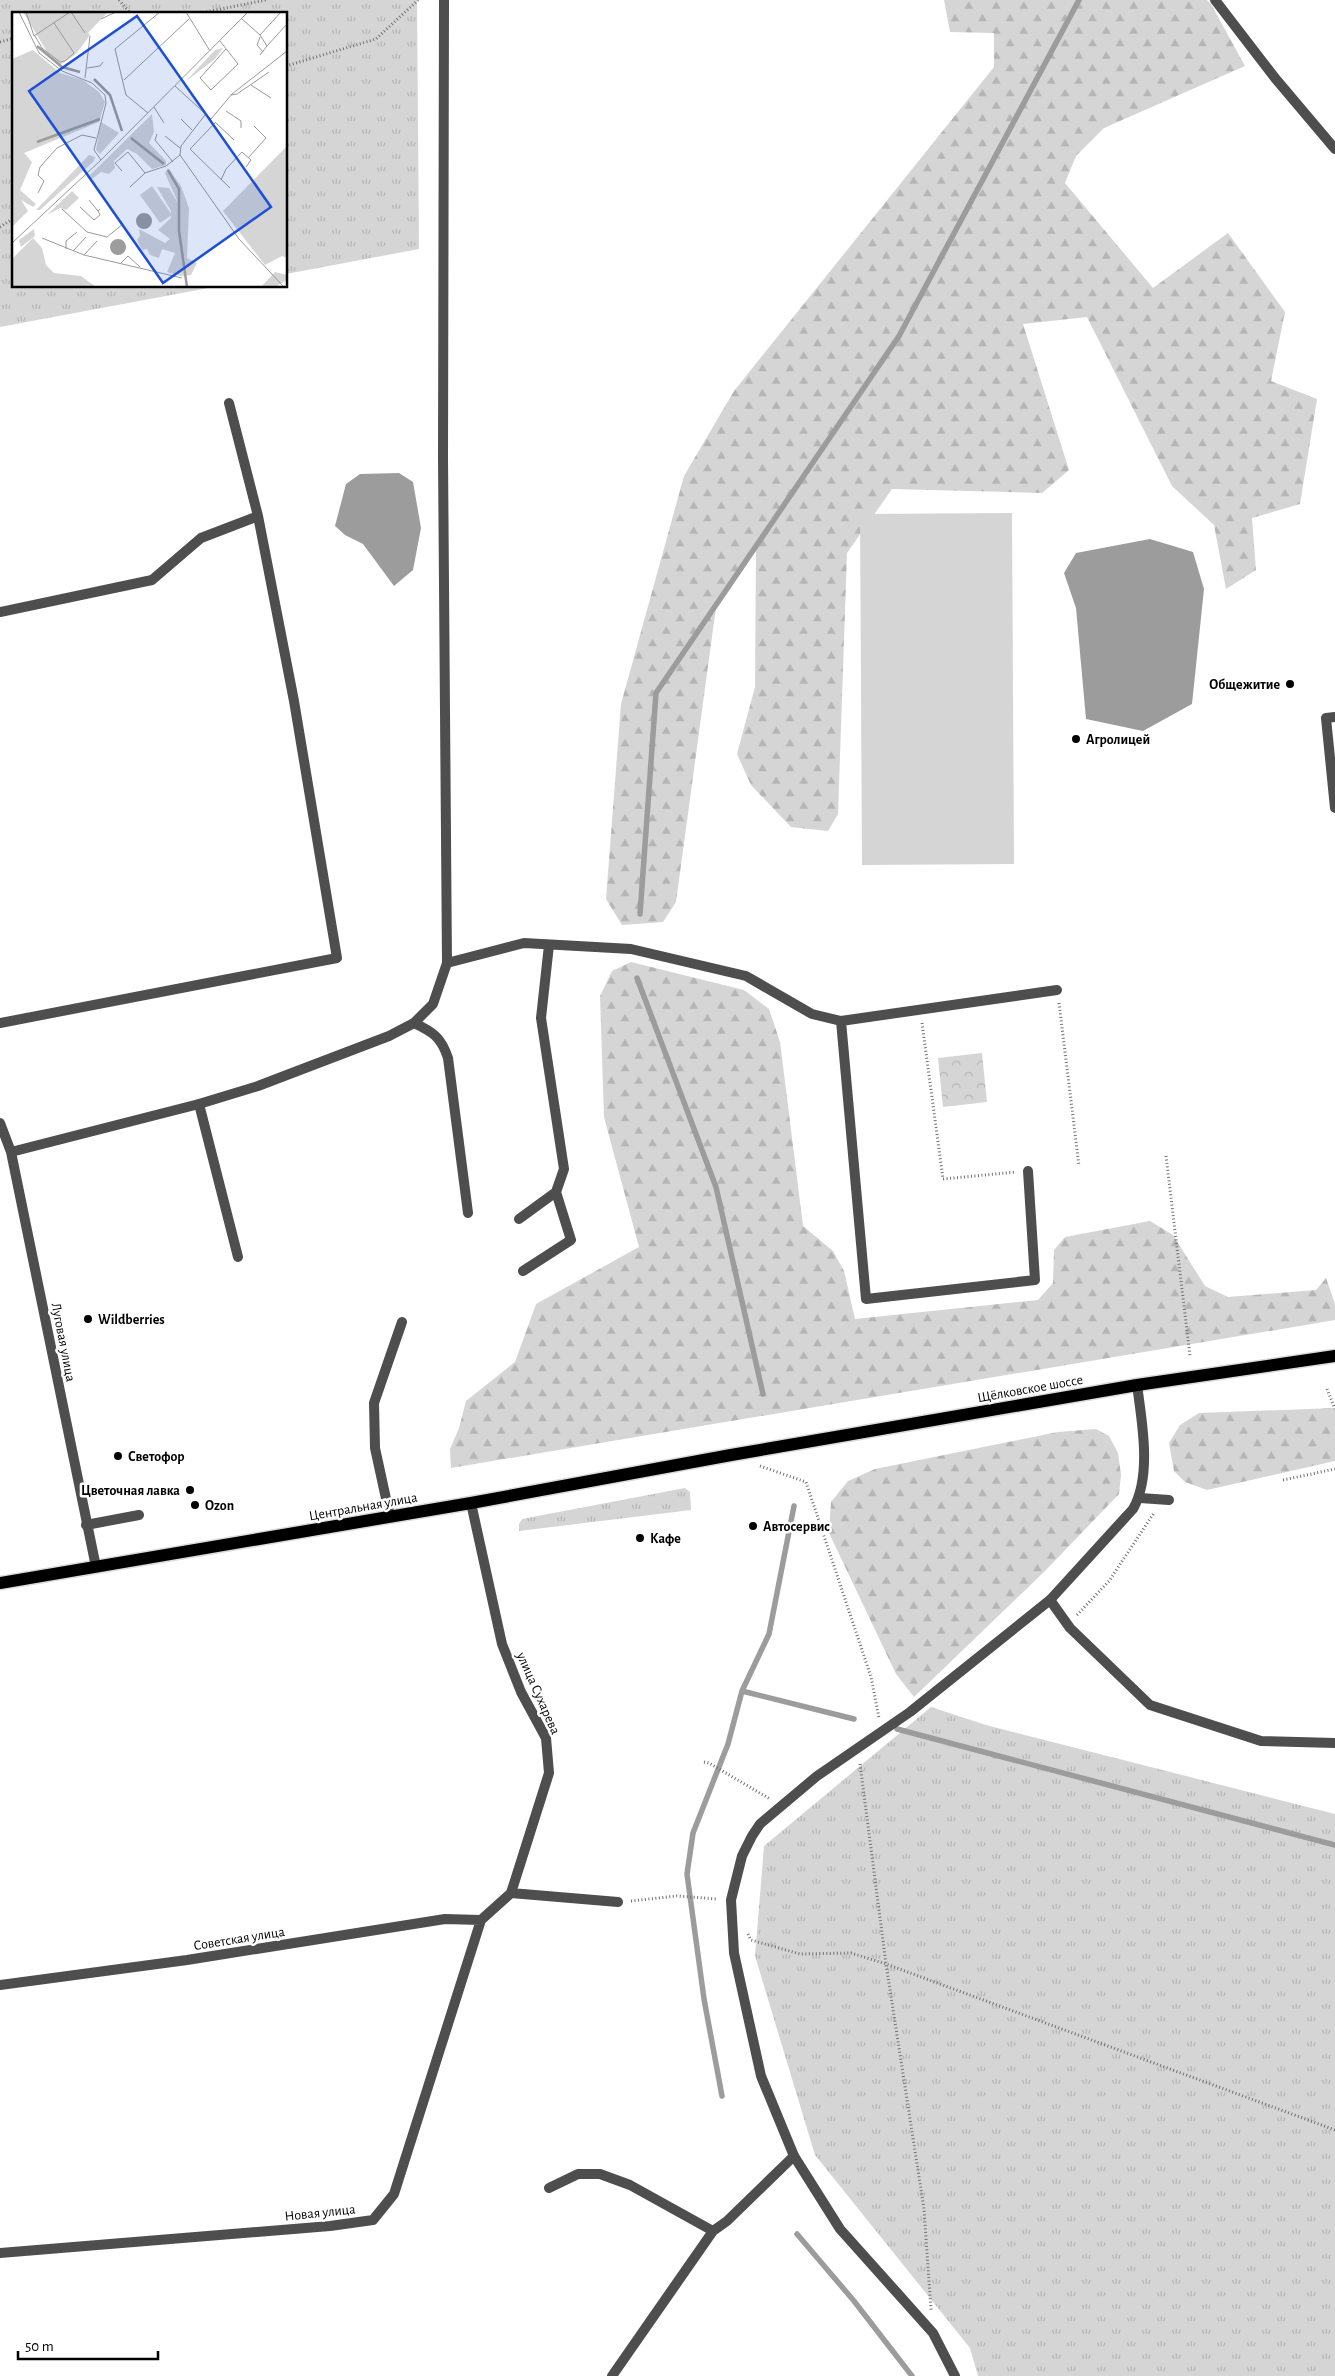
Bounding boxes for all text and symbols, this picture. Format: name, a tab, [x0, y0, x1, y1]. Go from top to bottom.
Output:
inset map	[12, 12, 288, 288]
place label: Общежитие	[1209, 678, 1280, 692]
marker: Общежитие	[1284, 678, 1296, 690]
marker: Агролицей	[1070, 733, 1082, 745]
place label: Агролицей	[1086, 733, 1150, 747]
street label: Луговая улица	[49, 1302, 78, 1383]
marker: Wildberries	[82, 1313, 94, 1325]
place label: Wildberries	[98, 1313, 165, 1327]
street label: Щёлковское шоссе	[976, 1373, 1084, 1405]
marker: Светофор	[112, 1450, 124, 1462]
place label: Светофор	[128, 1450, 185, 1464]
place label: Цветочная лавка	[81, 1484, 180, 1498]
marker: Цветочная лавка	[184, 1484, 196, 1496]
street label: Центральная улица	[308, 1490, 419, 1523]
marker: Ozon	[189, 1499, 201, 1511]
place label: Ozon	[205, 1499, 234, 1513]
marker: Автосервис	[747, 1520, 759, 1532]
place label: Автосервис	[763, 1520, 830, 1534]
marker: Кафе	[634, 1532, 646, 1544]
place label: Кафе	[650, 1532, 681, 1546]
street label: улица Сухарева	[513, 1649, 563, 1737]
street label: Советская улица	[193, 1925, 286, 1953]
street label: Новая улица	[284, 2202, 357, 2224]
scale bar	[18, 2328, 158, 2360]
text: 50 m	[25, 2339, 54, 2354]

